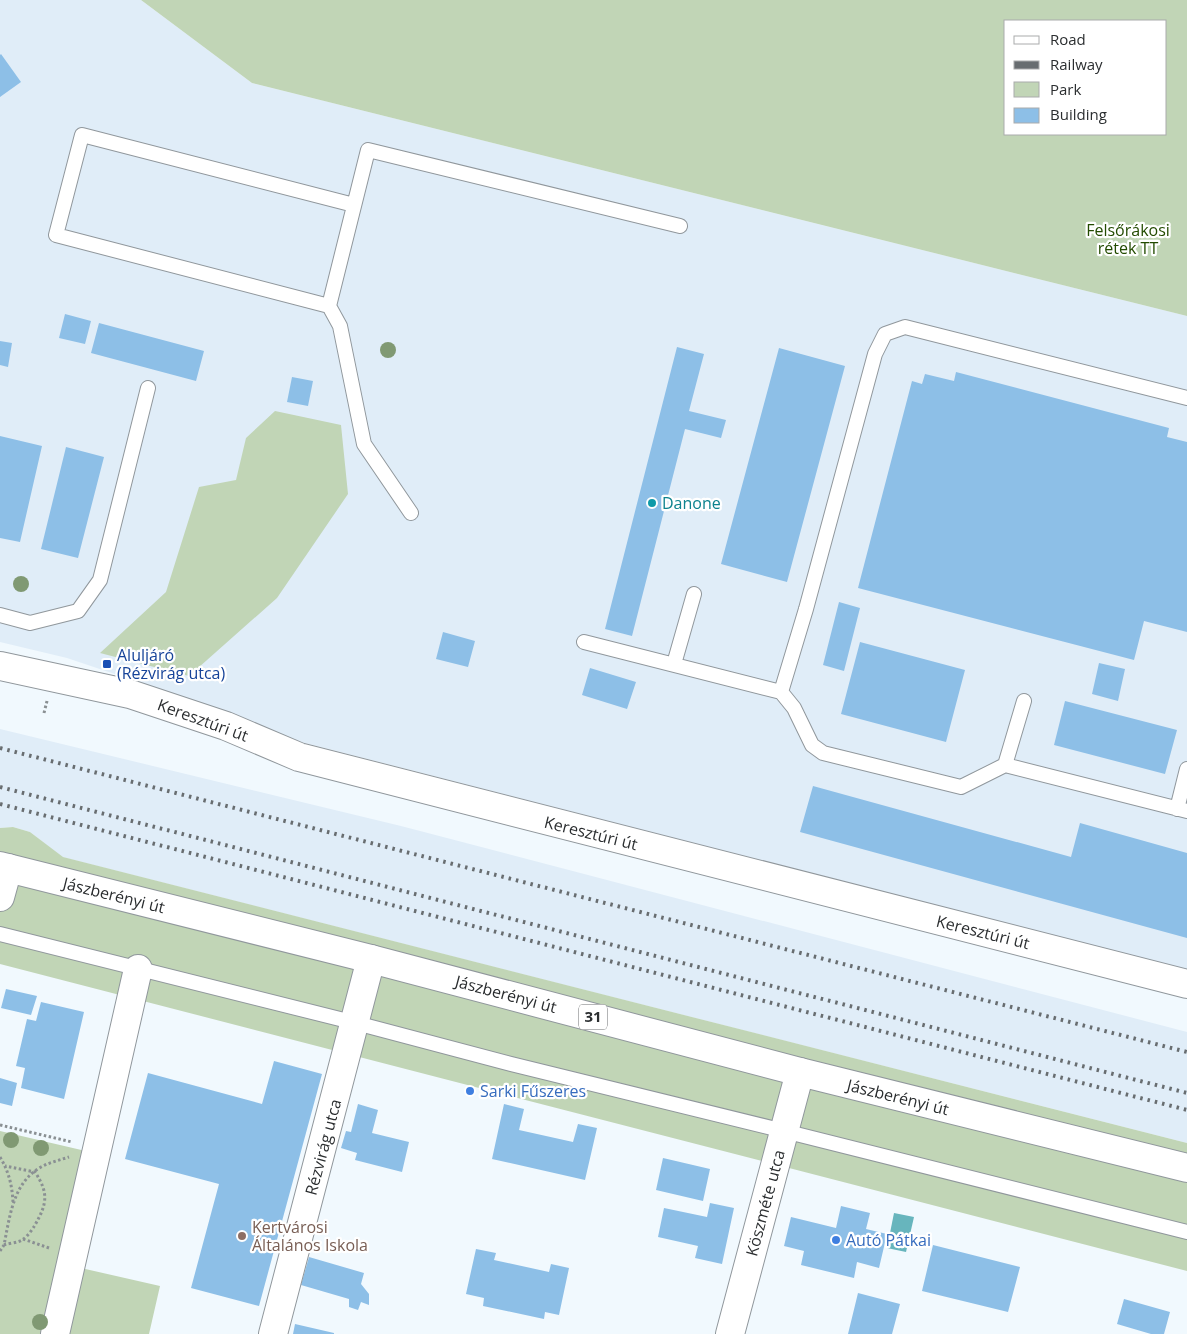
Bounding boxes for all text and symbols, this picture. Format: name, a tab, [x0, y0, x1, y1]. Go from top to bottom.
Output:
legend	[1004, 20, 1167, 135]
text: Road	[1050, 29, 1086, 49]
text: Railway	[1050, 54, 1103, 74]
text: Park	[1050, 79, 1081, 99]
text: Building	[1050, 104, 1107, 124]
park label: Felsőrákosi rétek TT	[1086, 219, 1170, 259]
place label: Danone	[662, 492, 721, 514]
marker: Danone	[646, 497, 658, 509]
place label: Aluljáró (Rézvirág utca)	[117, 644, 225, 684]
marker: Aluljáró (Rézvirág utca)	[101, 658, 113, 670]
street label: Keresztúri út	[155, 693, 252, 747]
street label: Keresztúri út	[542, 811, 640, 855]
street label: Jászberényi út	[59, 871, 167, 918]
street label: Keresztúri út	[934, 910, 1032, 954]
street label: Jászberényi út	[451, 969, 559, 1018]
road number: 31	[579, 1004, 607, 1030]
street label: Jászberényi út	[843, 1073, 951, 1120]
place label: Sarki Fűszeres	[480, 1080, 586, 1102]
marker: Sarki Fűszeres	[464, 1085, 476, 1097]
street label: Rézvirág utca	[300, 1096, 346, 1198]
street label: Köszméte utca	[740, 1147, 790, 1259]
place label: Kertvárosi Általános Iskola	[252, 1216, 368, 1256]
place label: Autó Pátkai	[846, 1229, 931, 1251]
marker: Kertvárosi Általános Iskola	[236, 1230, 248, 1242]
marker: Autó Pátkai	[830, 1234, 842, 1246]

